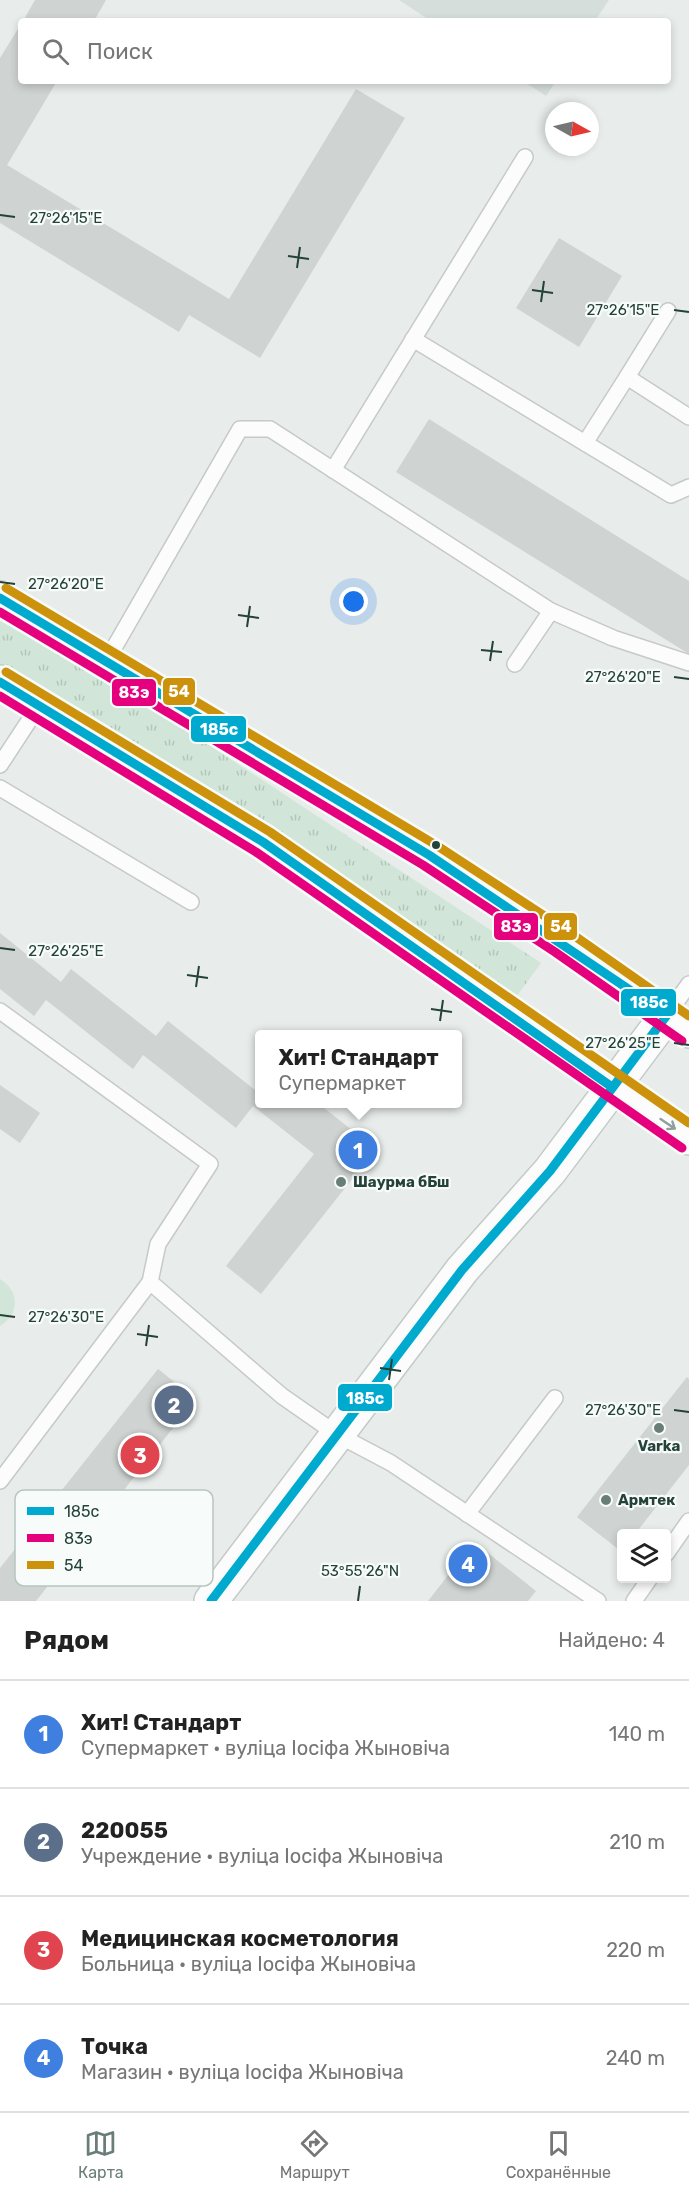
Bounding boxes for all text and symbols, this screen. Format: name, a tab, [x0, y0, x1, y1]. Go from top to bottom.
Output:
search box	[18, 18, 671, 84]
icon: search	[39, 35, 72, 68]
text: Поиск	[87, 38, 153, 65]
north arrow	[545, 102, 599, 156]
text: 27°26'15"E	[30, 209, 102, 227]
text: 27°26'15"E	[587, 301, 659, 319]
text: 27°26'20"E	[28, 575, 104, 593]
your location	[339, 587, 368, 616]
text: 27°26'20"E	[585, 668, 661, 686]
line badge: 54	[162, 677, 196, 706]
line badge: 83э	[111, 678, 157, 707]
text: 54	[168, 682, 190, 701]
text: 83э	[119, 683, 149, 702]
line badge: 185с	[190, 715, 247, 743]
text: 185с	[200, 720, 238, 739]
unlabelled marker	[430, 839, 442, 851]
line badge: 83э	[493, 912, 539, 941]
line badge: 54	[543, 912, 578, 941]
text: 83э	[501, 917, 531, 936]
text: 54	[550, 917, 572, 936]
text: 27°26'25"E	[28, 942, 104, 960]
line badge: 185с	[620, 988, 677, 1017]
text: 185с	[630, 993, 668, 1012]
popup	[255, 1030, 462, 1108]
text: 27°26'25"E	[585, 1034, 661, 1052]
text: Хит! Стандарт	[278, 1044, 439, 1071]
text: Супермаркет	[278, 1071, 406, 1095]
one-way arrow	[659, 1118, 675, 1130]
pin: 1	[338, 1128, 378, 1172]
place label: Шаурма бБш	[353, 1173, 449, 1191]
marker: Шаурма бБш	[334, 1175, 348, 1189]
text: 27°26'30"E	[28, 1308, 104, 1326]
pin: 2	[154, 1382, 194, 1428]
line badge: 185с	[337, 1383, 393, 1412]
text: 185с	[346, 1389, 384, 1408]
text: 27°26'30"E	[585, 1401, 661, 1419]
marker: Varka	[652, 1421, 666, 1435]
pin: 3	[120, 1432, 160, 1478]
place label: Varka	[638, 1437, 680, 1455]
legend	[15, 1490, 213, 1586]
place label: Армтек	[618, 1491, 675, 1509]
marker: Армтек	[599, 1493, 613, 1507]
text: 185с	[64, 1502, 100, 1521]
text: 83э	[64, 1529, 93, 1548]
map controls	[617, 1529, 671, 1583]
button: layers	[617, 1529, 671, 1583]
pin: 4	[448, 1542, 488, 1586]
text: 54	[64, 1556, 84, 1575]
text: 53°55'26"N	[321, 1562, 399, 1580]
text: Рядом	[24, 1625, 109, 1656]
text: Найдено: 4	[558, 1628, 665, 1652]
text: Хит! Стандарт	[81, 1709, 241, 1736]
text: 1	[39, 1722, 48, 1746]
text: 140 m	[609, 1722, 665, 1746]
text: Супермаркет · вуліца Іосіфа Жыновіча	[81, 1736, 450, 1760]
text: 220055	[81, 1817, 168, 1844]
text: 2	[37, 1830, 50, 1854]
text: 210 m	[609, 1830, 665, 1854]
text: Учреждение · вуліца Іосіфа Жыновіча	[81, 1844, 443, 1868]
text: Медицинская косметология	[81, 1925, 399, 1952]
text: 3	[37, 1938, 50, 1962]
text: 220 m	[606, 1938, 665, 1962]
text: Больница · вуліца Іосіфа Жыновіча	[81, 1952, 416, 1976]
text: Точка	[81, 2033, 148, 2060]
text: 4	[37, 2046, 50, 2070]
text: 240 m	[606, 2046, 665, 2070]
text: Магазин · вуліца Іосіфа Жыновіча	[81, 2060, 404, 2084]
tab: Карта	[78, 2127, 124, 2182]
tab: Маршрут	[280, 2127, 350, 2182]
tab: Сохранённые	[506, 2127, 611, 2182]

